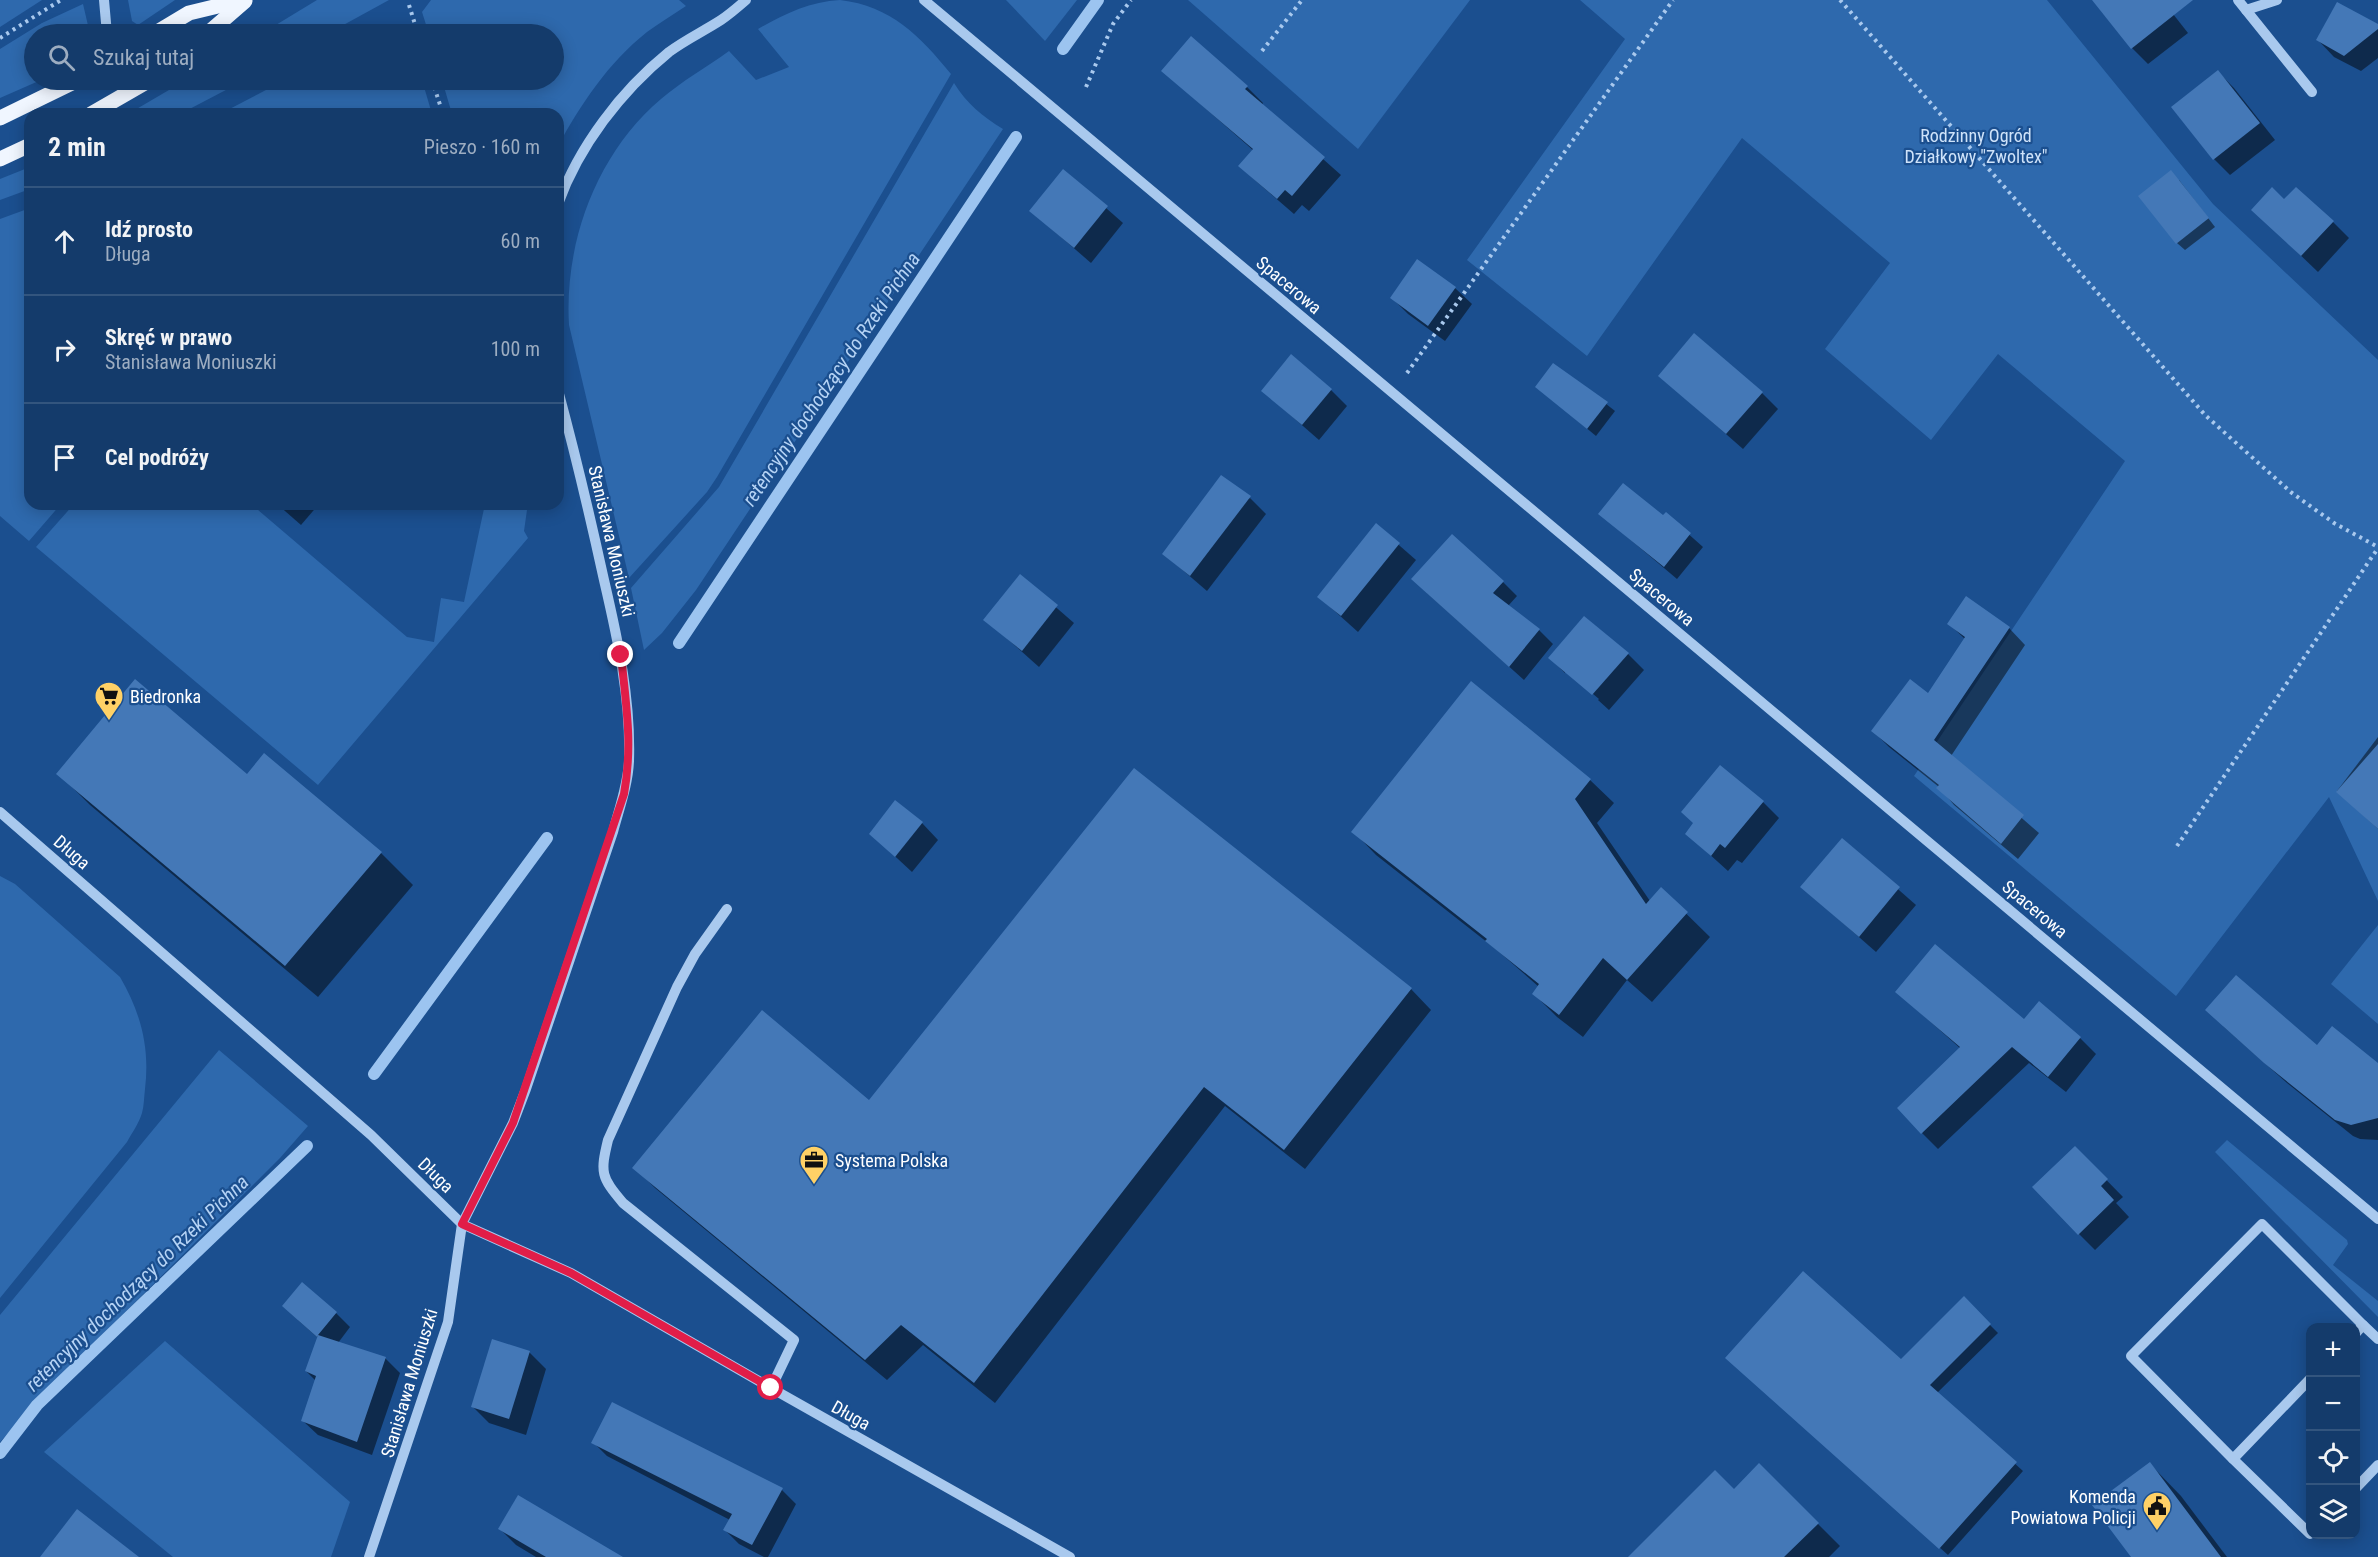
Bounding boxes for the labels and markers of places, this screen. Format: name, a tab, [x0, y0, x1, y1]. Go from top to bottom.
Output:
supermarket icon: Biedronka	[93, 680, 125, 722]
place label: Biedronka	[130, 686, 201, 707]
office icon: Systema Polska	[798, 1144, 830, 1186]
place label: Systema Polska	[835, 1150, 948, 1171]
place label: Komenda Powiatowa Policji	[2010, 1486, 2136, 1528]
public building icon: Komenda Powiatowa Policji	[2141, 1490, 2173, 1532]

